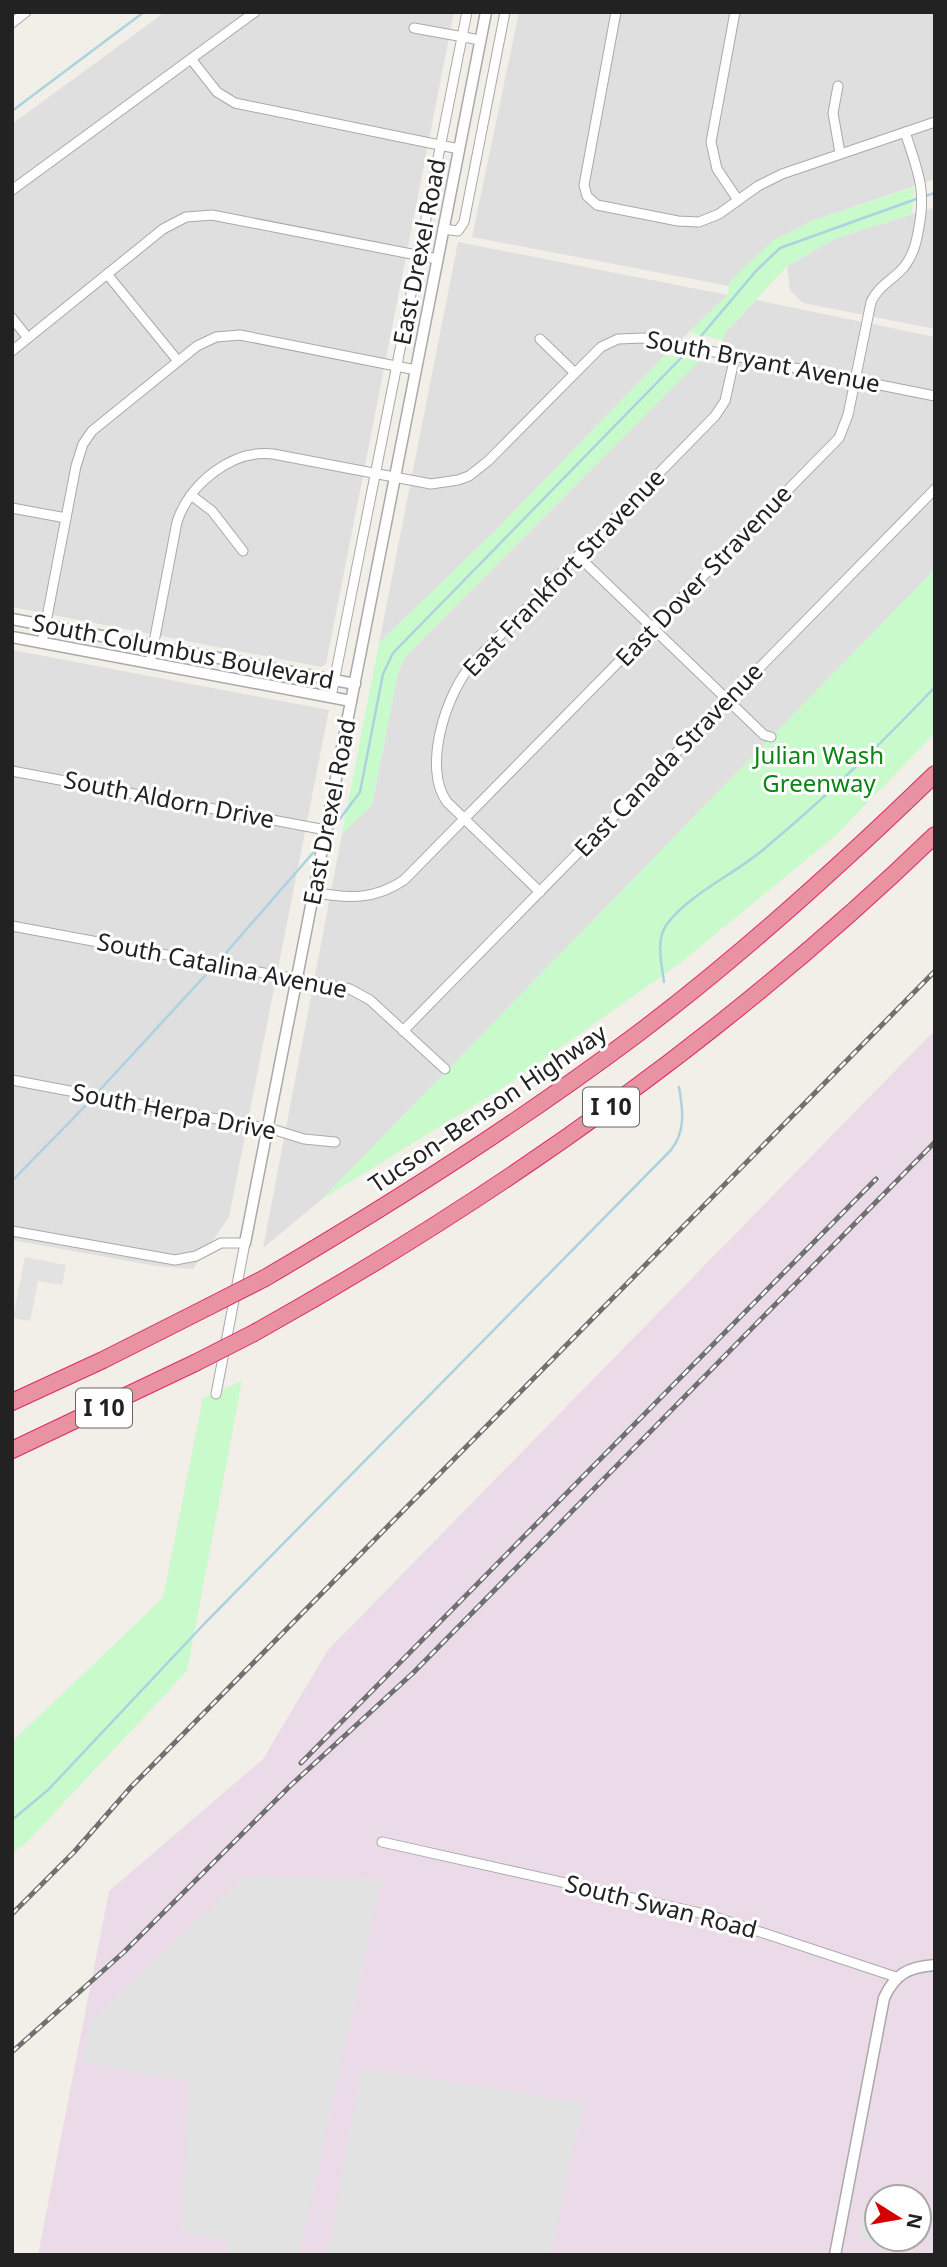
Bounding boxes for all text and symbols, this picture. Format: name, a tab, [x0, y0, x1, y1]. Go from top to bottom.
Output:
street label: East Drexel Road	[384, 156, 453, 348]
street label: South Bryant Avenue	[644, 322, 883, 399]
street label: East Frankfort Stravenue	[455, 461, 671, 683]
street label: East Dover Stravenue	[608, 477, 798, 673]
street label: South Columbus Boulevard	[30, 605, 337, 696]
street label: East Canada Stravenue	[566, 655, 769, 863]
street label: East Drexel Road	[294, 716, 363, 908]
park label: Julian Wash Greenway	[752, 738, 884, 799]
street label: South Aldorn Drive	[61, 762, 277, 835]
street label: South Catalina Avenue	[94, 924, 350, 1005]
street label: Tucson–Benson Highway	[362, 1015, 613, 1200]
street label: South Herpa Drive	[69, 1075, 279, 1147]
road number: I 10	[583, 1088, 639, 1126]
road number: I 10	[76, 1388, 132, 1428]
street label: South Swan Road	[562, 1866, 761, 1945]
north arrow	[863, 2183, 933, 2253]
text: N	[900, 2211, 929, 2231]

